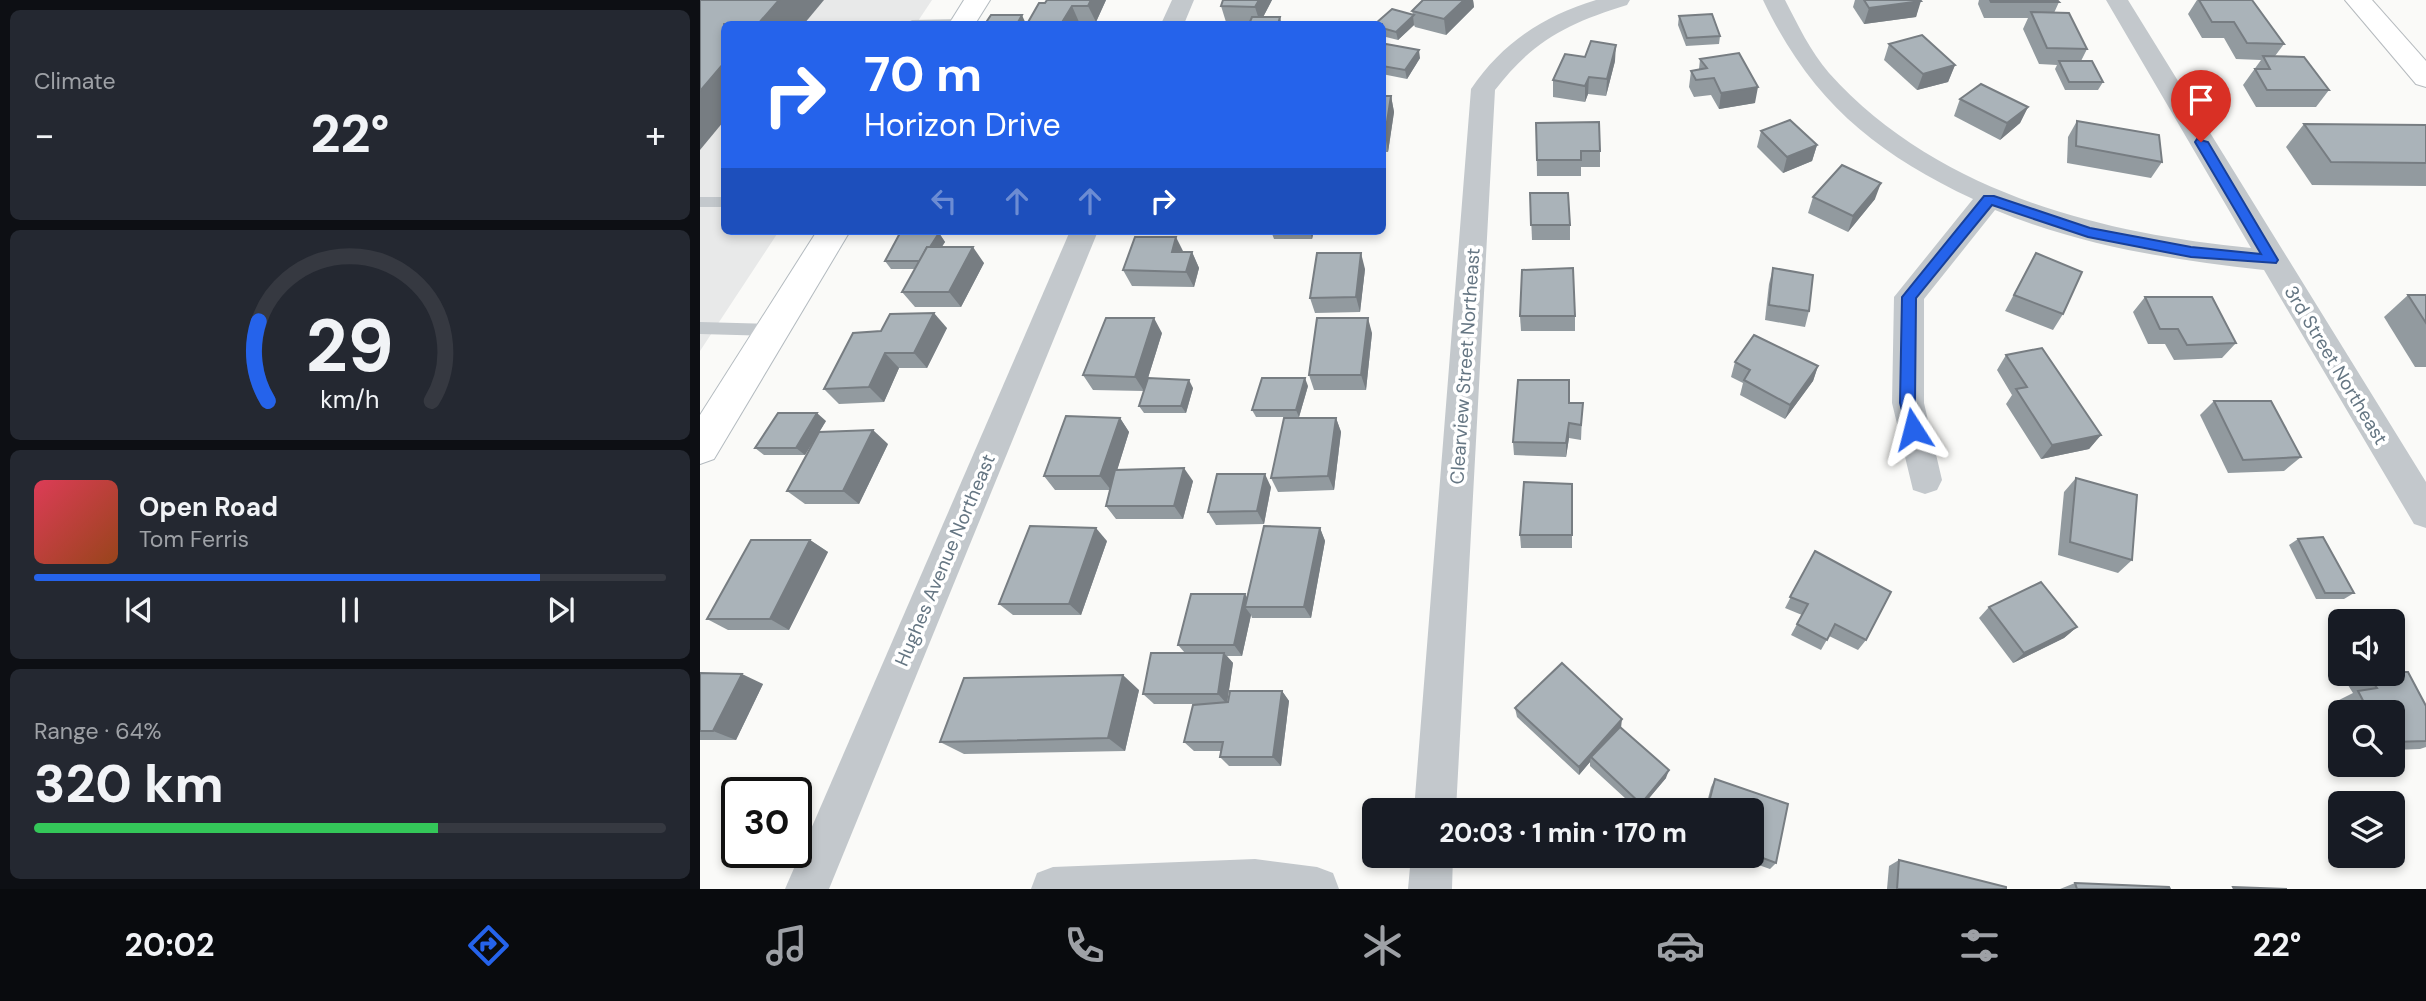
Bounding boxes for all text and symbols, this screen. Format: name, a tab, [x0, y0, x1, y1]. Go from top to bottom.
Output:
text: 70 m	[864, 42, 982, 106]
icon: right	[749, 49, 840, 140]
text: Climate	[34, 66, 116, 96]
pin	[2171, 70, 2231, 142]
icon: arrive	[2182, 81, 2220, 119]
text: 22°	[310, 100, 390, 168]
text: Horizon Drive	[864, 104, 1061, 146]
text: −	[34, 110, 55, 160]
text: +	[645, 110, 666, 160]
icon: left	[925, 182, 963, 220]
icon: ahead	[998, 182, 1036, 220]
icon: ahead	[1071, 182, 1109, 220]
icon: right	[1144, 182, 1182, 220]
street label: Clearview Street Northeast	[1444, 247, 1486, 485]
street label: 3rd Street Northeast	[2279, 281, 2393, 449]
text: 29	[306, 299, 394, 394]
text: km/h	[320, 382, 380, 415]
position arrow	[1876, 392, 1950, 466]
street label: Hughes Avenue Northeast	[889, 450, 1001, 670]
text: Open Road	[139, 490, 278, 524]
text: Tom Ferris	[139, 524, 249, 554]
icon: previous	[120, 591, 158, 629]
icon: pause	[331, 591, 369, 629]
icon: next	[542, 591, 580, 629]
map controls	[2328, 609, 2405, 868]
button: sound	[2328, 609, 2405, 686]
button: search	[2328, 700, 2405, 777]
text: Range · 64%	[34, 716, 162, 746]
text: 320 km	[34, 750, 224, 818]
speed limit sign: 30	[721, 777, 812, 868]
button: layers	[2328, 791, 2405, 868]
text: 20:03 · 1 min · 170 m	[1439, 816, 1687, 850]
icon: directions	[464, 921, 513, 970]
icon: music	[762, 921, 811, 970]
icon: phone	[1060, 921, 1109, 970]
icon: climate	[1358, 921, 1407, 970]
icon: car	[1656, 921, 1705, 970]
icon: filters	[1955, 921, 2004, 970]
text: 20:02	[125, 924, 214, 966]
text: 22°	[2253, 924, 2301, 966]

